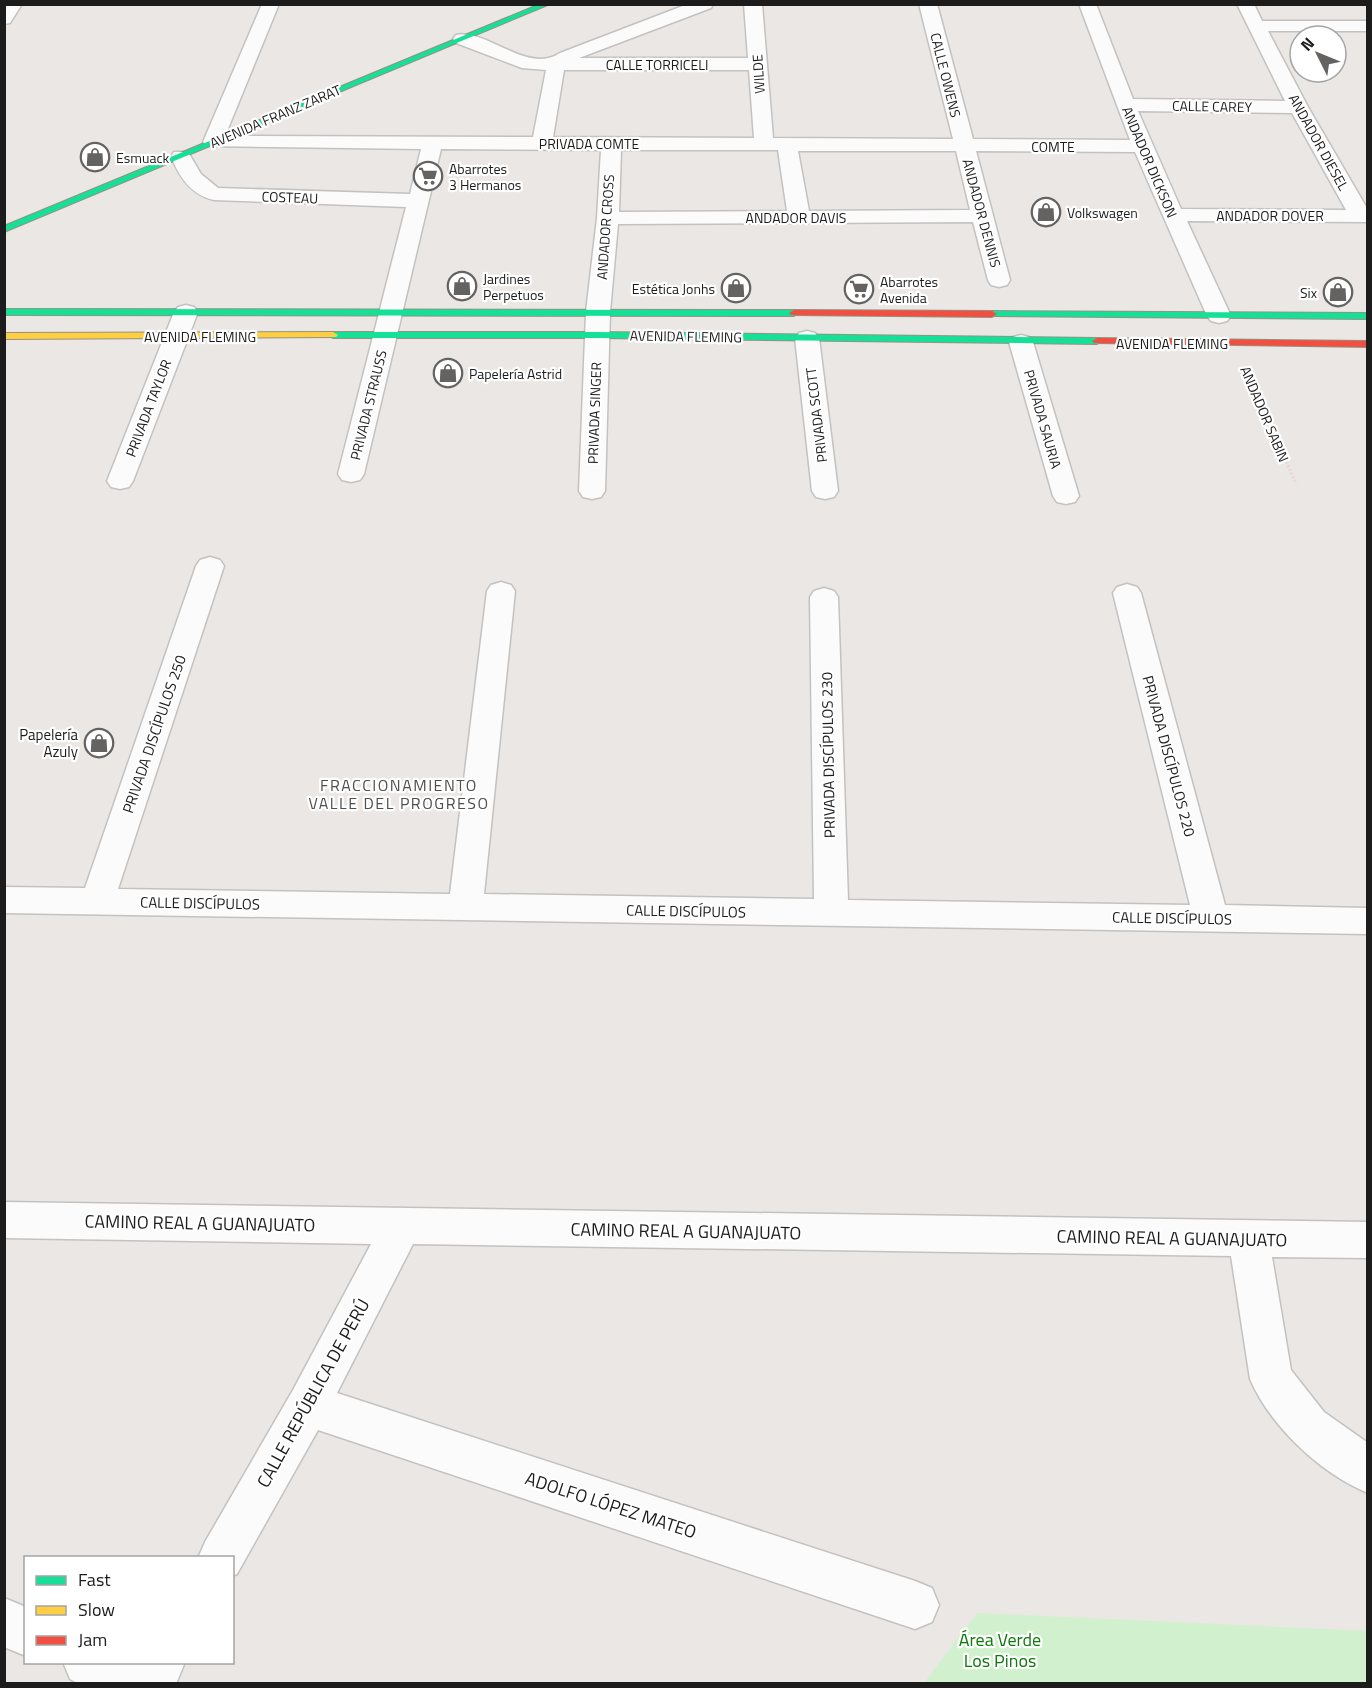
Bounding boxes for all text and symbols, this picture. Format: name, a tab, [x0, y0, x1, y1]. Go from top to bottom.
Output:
north arrow	[1288, 24, 1348, 84]
street label: CALLE OWENS	[925, 30, 967, 120]
text: N	[1294, 32, 1320, 56]
street label: WILDE	[746, 53, 770, 94]
street label: CALLE TORRICELI	[606, 54, 708, 75]
street label: AVENIDA FRANZ ZARAT	[206, 79, 344, 153]
street label: ANDADOR DIESEL	[1284, 90, 1354, 194]
street label: CALLE CAREY	[1172, 95, 1253, 117]
street label: ANDADOR DICKSON	[1117, 103, 1183, 221]
street label: PRIVADA COMTE	[539, 133, 639, 154]
street label: COMTE	[1031, 136, 1075, 157]
shop icon: Esmuack	[79, 141, 111, 173]
place label: Esmuack	[116, 147, 170, 168]
street label: ANDADOR DENNIS	[957, 156, 1007, 270]
place label: Abarrotes 3 Hermanos	[449, 158, 521, 195]
supermarket icon: Abarrotes 3 Hermanos	[412, 160, 444, 192]
street label: ANDADOR CROSS	[591, 174, 619, 280]
street label: COSTEAU	[261, 186, 319, 208]
shop icon: Volkswagen	[1030, 196, 1062, 228]
place label: Volkswagen	[1067, 202, 1138, 223]
street label: ANDADOR DOVER	[1216, 205, 1324, 226]
street label: ANDADOR DAVIS	[746, 207, 846, 228]
place label: Jardines Perpetuos	[483, 268, 544, 305]
shop icon: Jardines Perpetuos	[446, 270, 478, 302]
place label: Abarrotes Avenida	[880, 271, 938, 308]
shop icon: Estética Jonhs	[720, 272, 752, 304]
supermarket icon: Abarrotes Avenida	[843, 273, 875, 305]
shop icon: Six	[1322, 276, 1354, 308]
place label: Estética Jonhs	[632, 278, 715, 299]
place label: Six	[1300, 282, 1318, 303]
street label: AVENIDA FLEMING	[630, 325, 742, 347]
street label: AVENIDA FLEMING	[144, 326, 256, 347]
street label: AVENIDA FLEMING	[1116, 333, 1228, 354]
street label: PRIVADA STRAUSS	[344, 348, 392, 462]
street label: PRIVADA TAYLOR	[120, 356, 176, 460]
shop icon: Papelería Astrid	[432, 357, 464, 389]
street label: PRIVADA SINGER	[582, 362, 606, 464]
place label: Papelería Astrid	[469, 363, 562, 384]
street label: ANDADOR SABIN	[1235, 363, 1295, 465]
street label: PRIVADA SCOTT	[800, 366, 832, 464]
street label: PRIVADA SAURIA	[1019, 367, 1067, 471]
street label: PRIVADA DISCÍPULOS 250	[116, 652, 192, 816]
street label: PRIVADA DISCÍPULOS 230	[815, 672, 841, 838]
street label: PRIVADA DISCÍPULOS 220	[1136, 673, 1202, 839]
place label: Papelería Azuly	[19, 723, 78, 763]
shop icon: Papelería Azuly	[83, 727, 115, 759]
district label: FRACCIONAMIENTO VALLE DEL PROGRESO	[308, 773, 490, 815]
street label: CALLE DISCÍPULOS	[140, 890, 260, 916]
street label: CALLE DISCÍPULOS	[626, 898, 746, 924]
street label: CALLE DISCÍPULOS	[1112, 905, 1232, 931]
street label: CAMINO REAL A GUANAJUATO	[84, 1207, 316, 1239]
street label: CAMINO REAL A GUANAJUATO	[570, 1215, 802, 1247]
street label: CAMINO REAL A GUANAJUATO	[1056, 1222, 1288, 1254]
street label: CALLE REPÚBLICA DE PERÚ	[250, 1294, 376, 1492]
street label: ADOLFO LÓPEZ MATEO	[522, 1465, 700, 1545]
legend	[24, 1556, 234, 1664]
text: Fast	[78, 1566, 111, 1593]
text: Slow	[78, 1596, 115, 1623]
text: Jam	[78, 1626, 107, 1653]
park label: Área Verde Los Pinos	[959, 1626, 1041, 1674]

